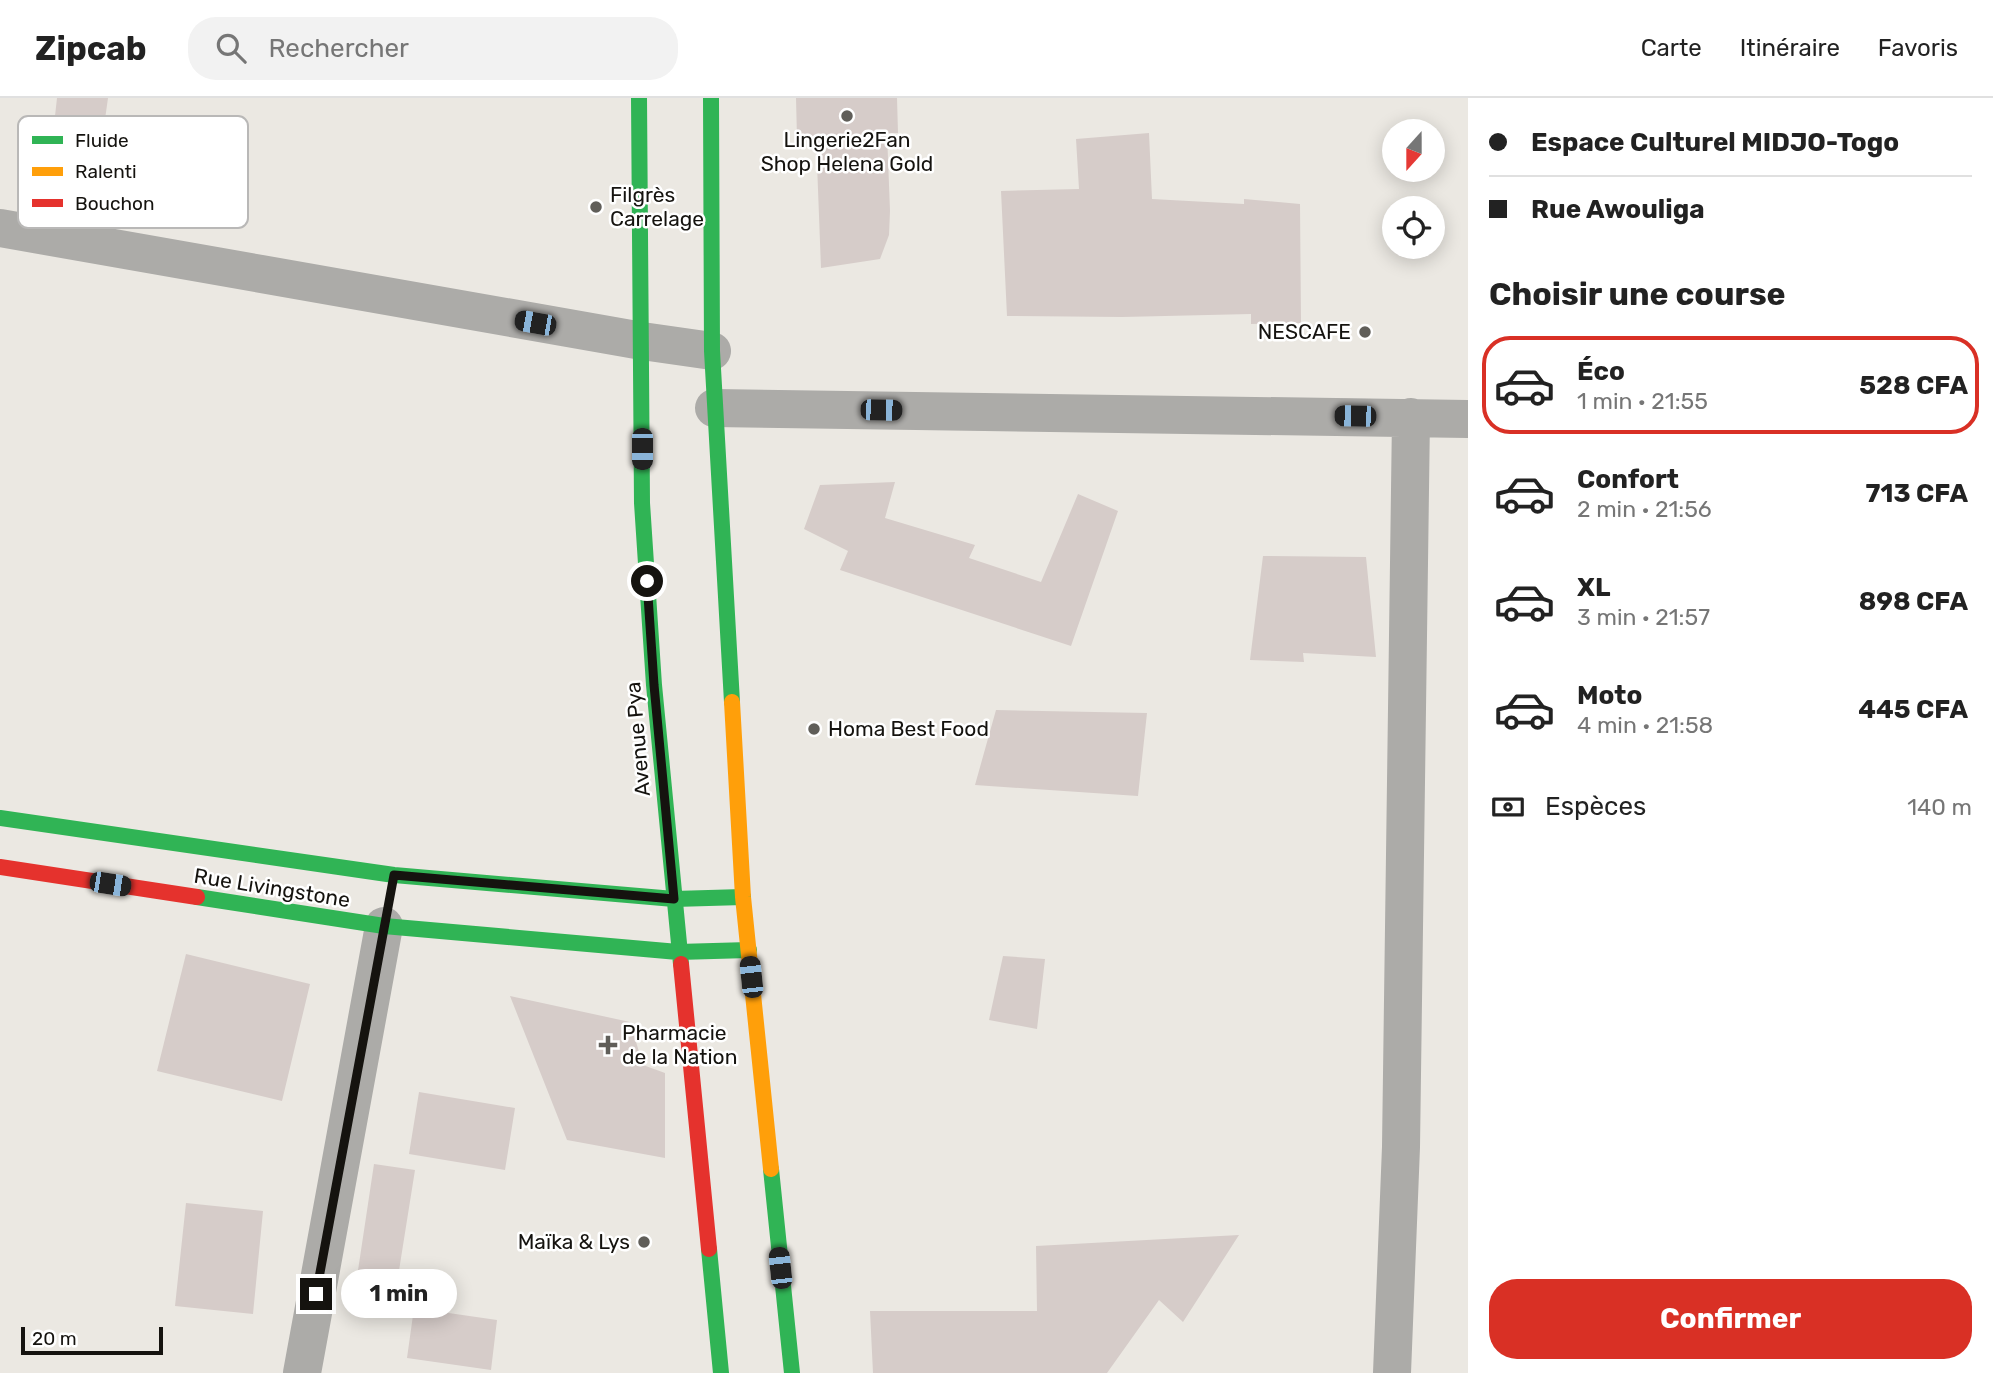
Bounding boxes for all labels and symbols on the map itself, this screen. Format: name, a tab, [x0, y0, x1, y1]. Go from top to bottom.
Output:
marker: Lingerie2Fan Shop Helena Gold	[839, 108, 855, 124]
legend	[18, 116, 248, 228]
north arrow	[1382, 119, 1446, 182]
place label: Lingerie2Fan Shop Helena Gold	[761, 127, 933, 176]
text: Fluide	[75, 129, 129, 152]
text: Ralenti	[75, 160, 137, 183]
place label: Filgrès Carrelage	[610, 182, 704, 231]
text: Bouchon	[75, 192, 155, 215]
marker: Filgrès Carrelage	[588, 199, 604, 215]
car	[513, 309, 558, 337]
place label: NESCAFE	[1258, 319, 1351, 344]
marker: NESCAFE	[1357, 324, 1373, 340]
car	[860, 399, 903, 421]
car	[1334, 405, 1377, 427]
car	[632, 428, 653, 470]
route start	[631, 565, 663, 597]
street label: Avenue Pya	[620, 681, 655, 797]
place label: Homa Best Food	[828, 716, 989, 741]
marker: Homa Best Food	[806, 721, 822, 737]
street label: Rue Livingstone	[192, 863, 352, 912]
car	[88, 870, 133, 898]
car	[739, 955, 764, 999]
place label: Pharmacie de la Nation	[622, 1020, 737, 1069]
marker: Pharmacie de la Nation	[600, 1037, 616, 1053]
place label: Maïka & Lys	[518, 1229, 630, 1254]
marker: Maïka & Lys	[636, 1234, 652, 1250]
car	[768, 1246, 793, 1290]
callout: 1 min	[340, 1270, 456, 1318]
route end	[300, 1278, 332, 1310]
scale bar	[21, 1324, 163, 1356]

